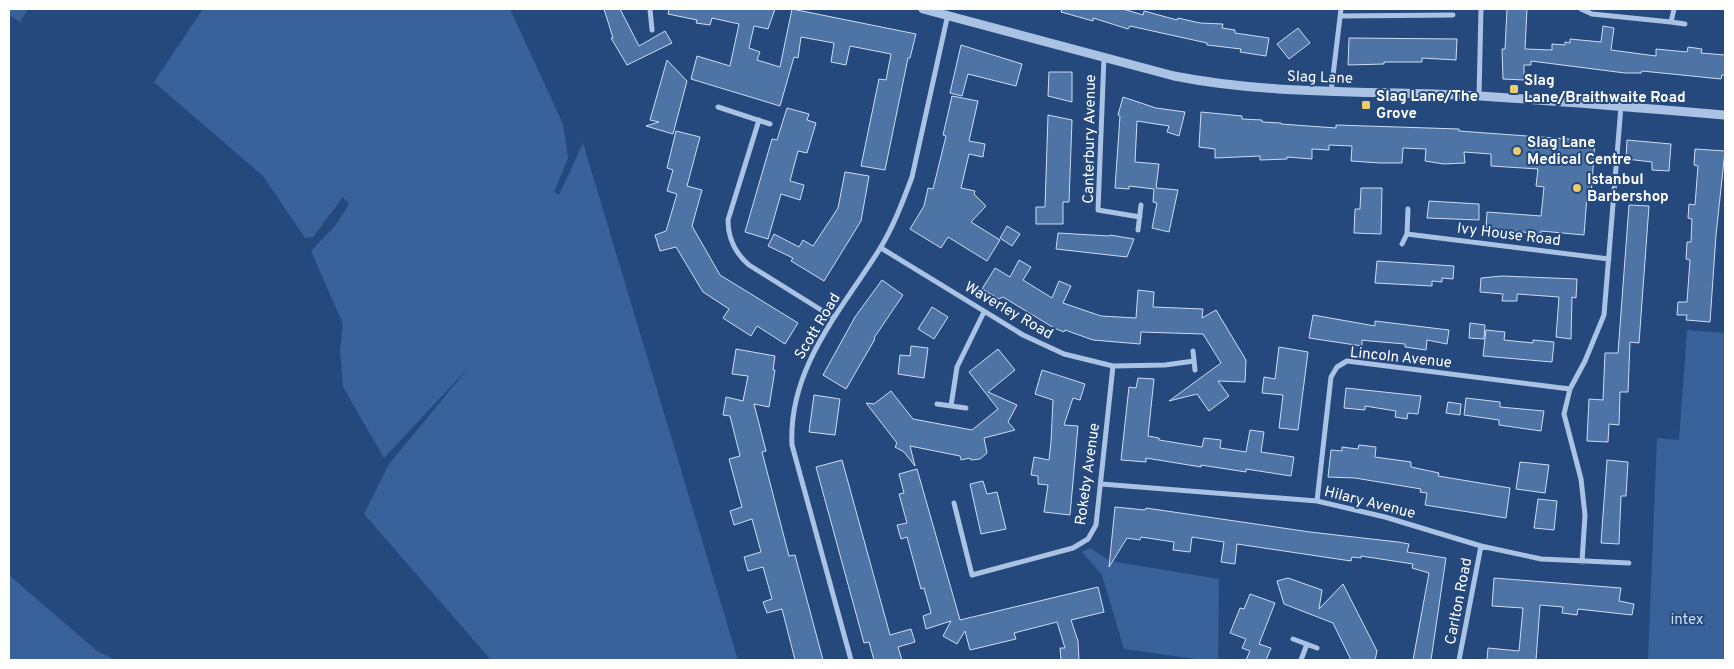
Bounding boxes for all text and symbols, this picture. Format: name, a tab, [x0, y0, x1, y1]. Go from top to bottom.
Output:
street label: Slag Lane	[1287, 68, 1353, 89]
place label: Slag Lane/Braithwaite Road	[1524, 72, 1686, 108]
street label: Canterbury Avenue	[1080, 74, 1101, 204]
marker: Slag Lane/Braithwaite Road	[1508, 83, 1520, 95]
place label: Slag Lane/The Grove	[1376, 88, 1478, 124]
marker: Slag Lane/The Grove	[1360, 99, 1372, 111]
place label: Slag Lane Medical Centre	[1527, 134, 1631, 170]
marker: Slag Lane Medical Centre	[1511, 145, 1523, 157]
place label: Istanbul Barbershop	[1587, 171, 1669, 207]
marker: Istanbul Barbershop	[1571, 182, 1583, 194]
street label: Ivy House Road	[1456, 220, 1562, 251]
street label: Waverley Road	[960, 278, 1056, 344]
street label: Scott Road	[791, 290, 845, 363]
street label: Lincoln Avenue	[1349, 344, 1453, 373]
street label: Rokeby Avenue	[1072, 422, 1105, 526]
street label: Hilary Avenue	[1322, 483, 1417, 524]
street label: Carlton Road	[1442, 556, 1477, 646]
park label: intex	[1671, 611, 1704, 630]

